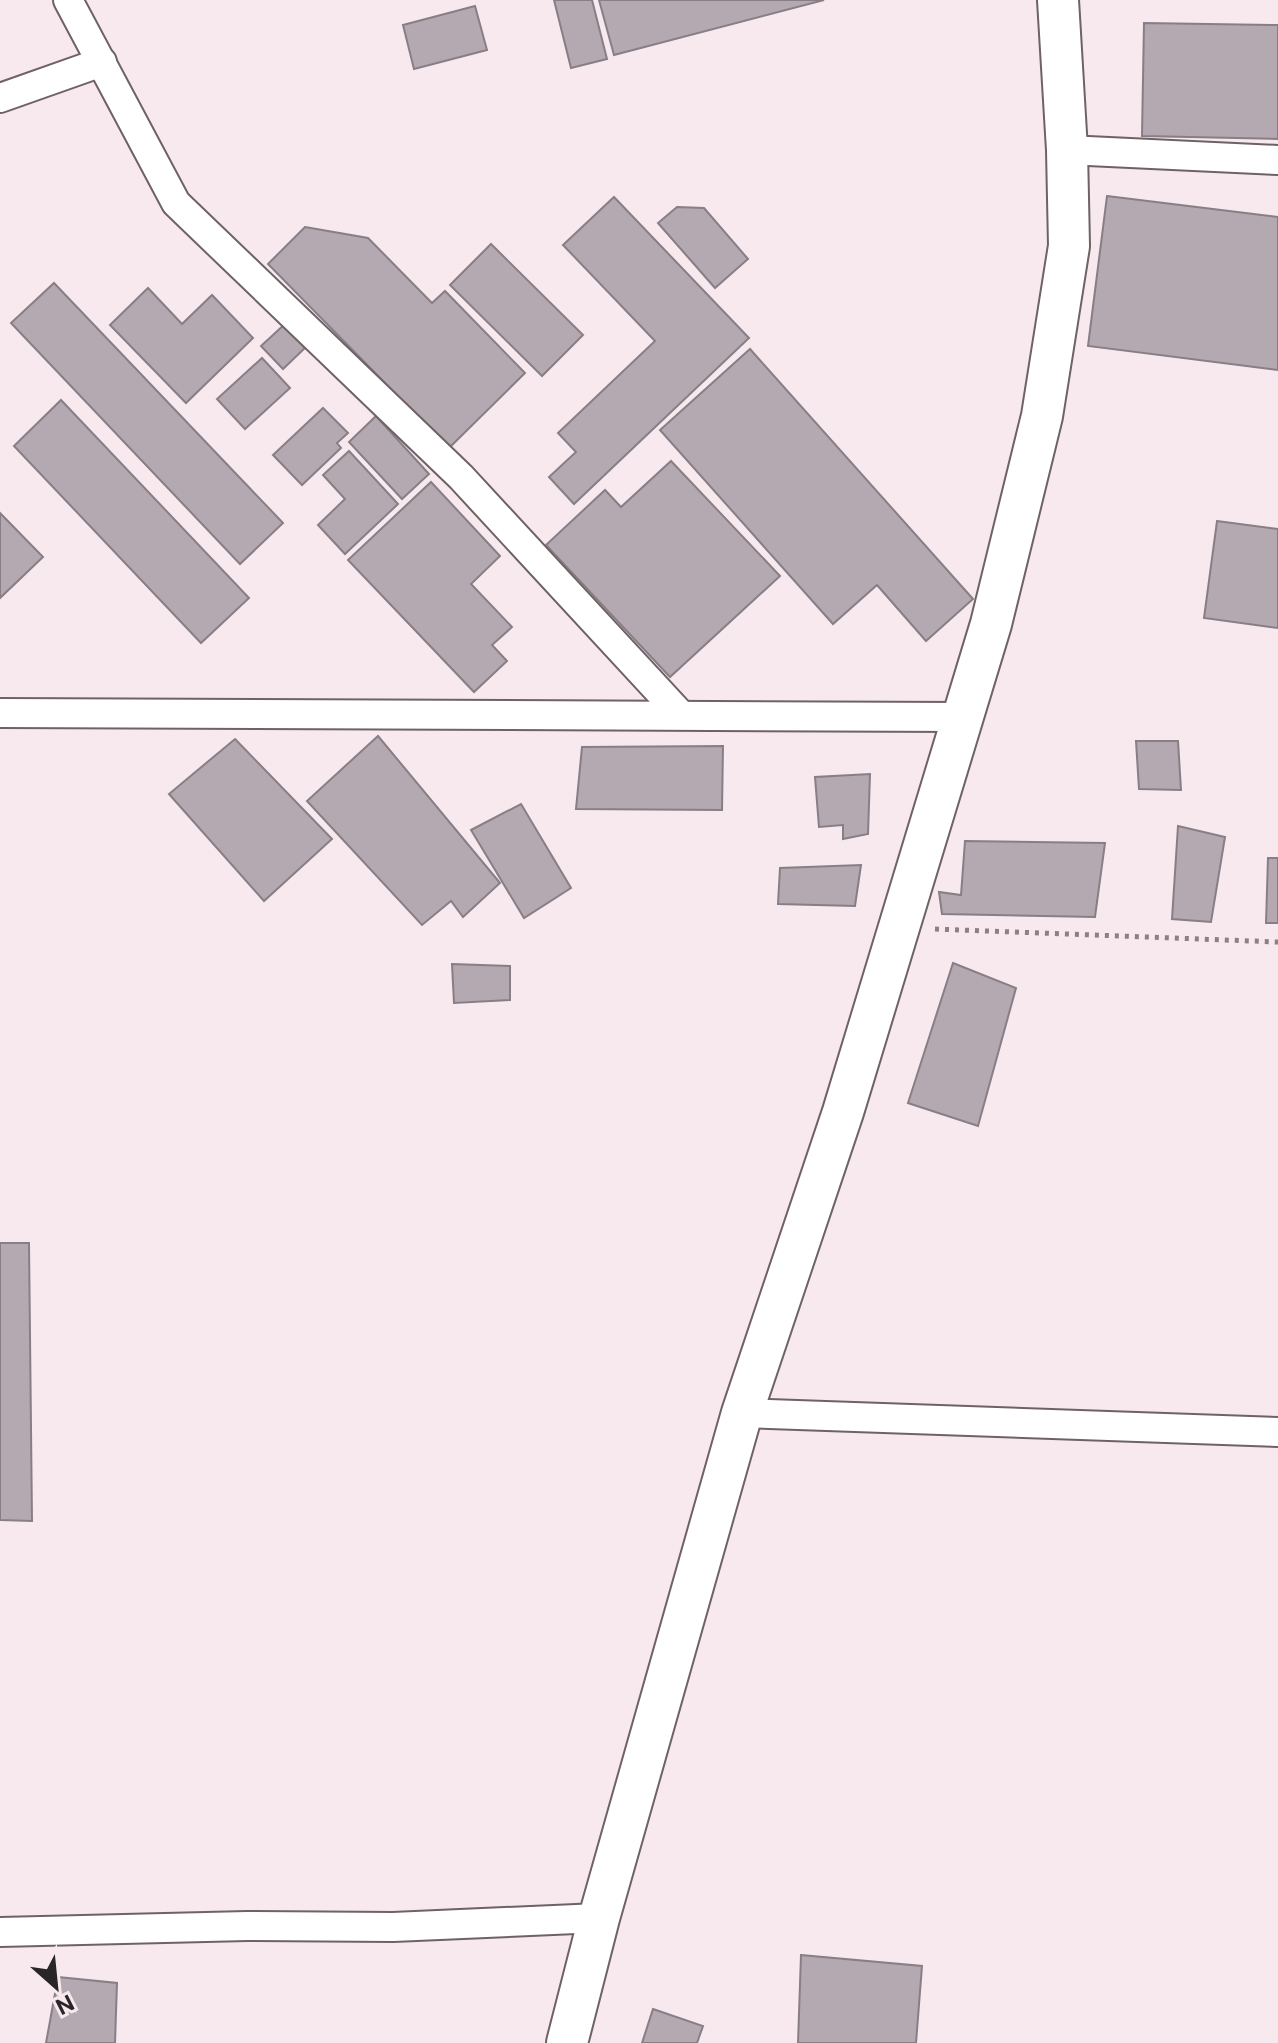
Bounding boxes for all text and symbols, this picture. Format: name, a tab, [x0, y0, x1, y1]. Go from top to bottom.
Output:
north arrow	[16, 1947, 96, 2027]
text: N	[52, 1989, 79, 2020]

